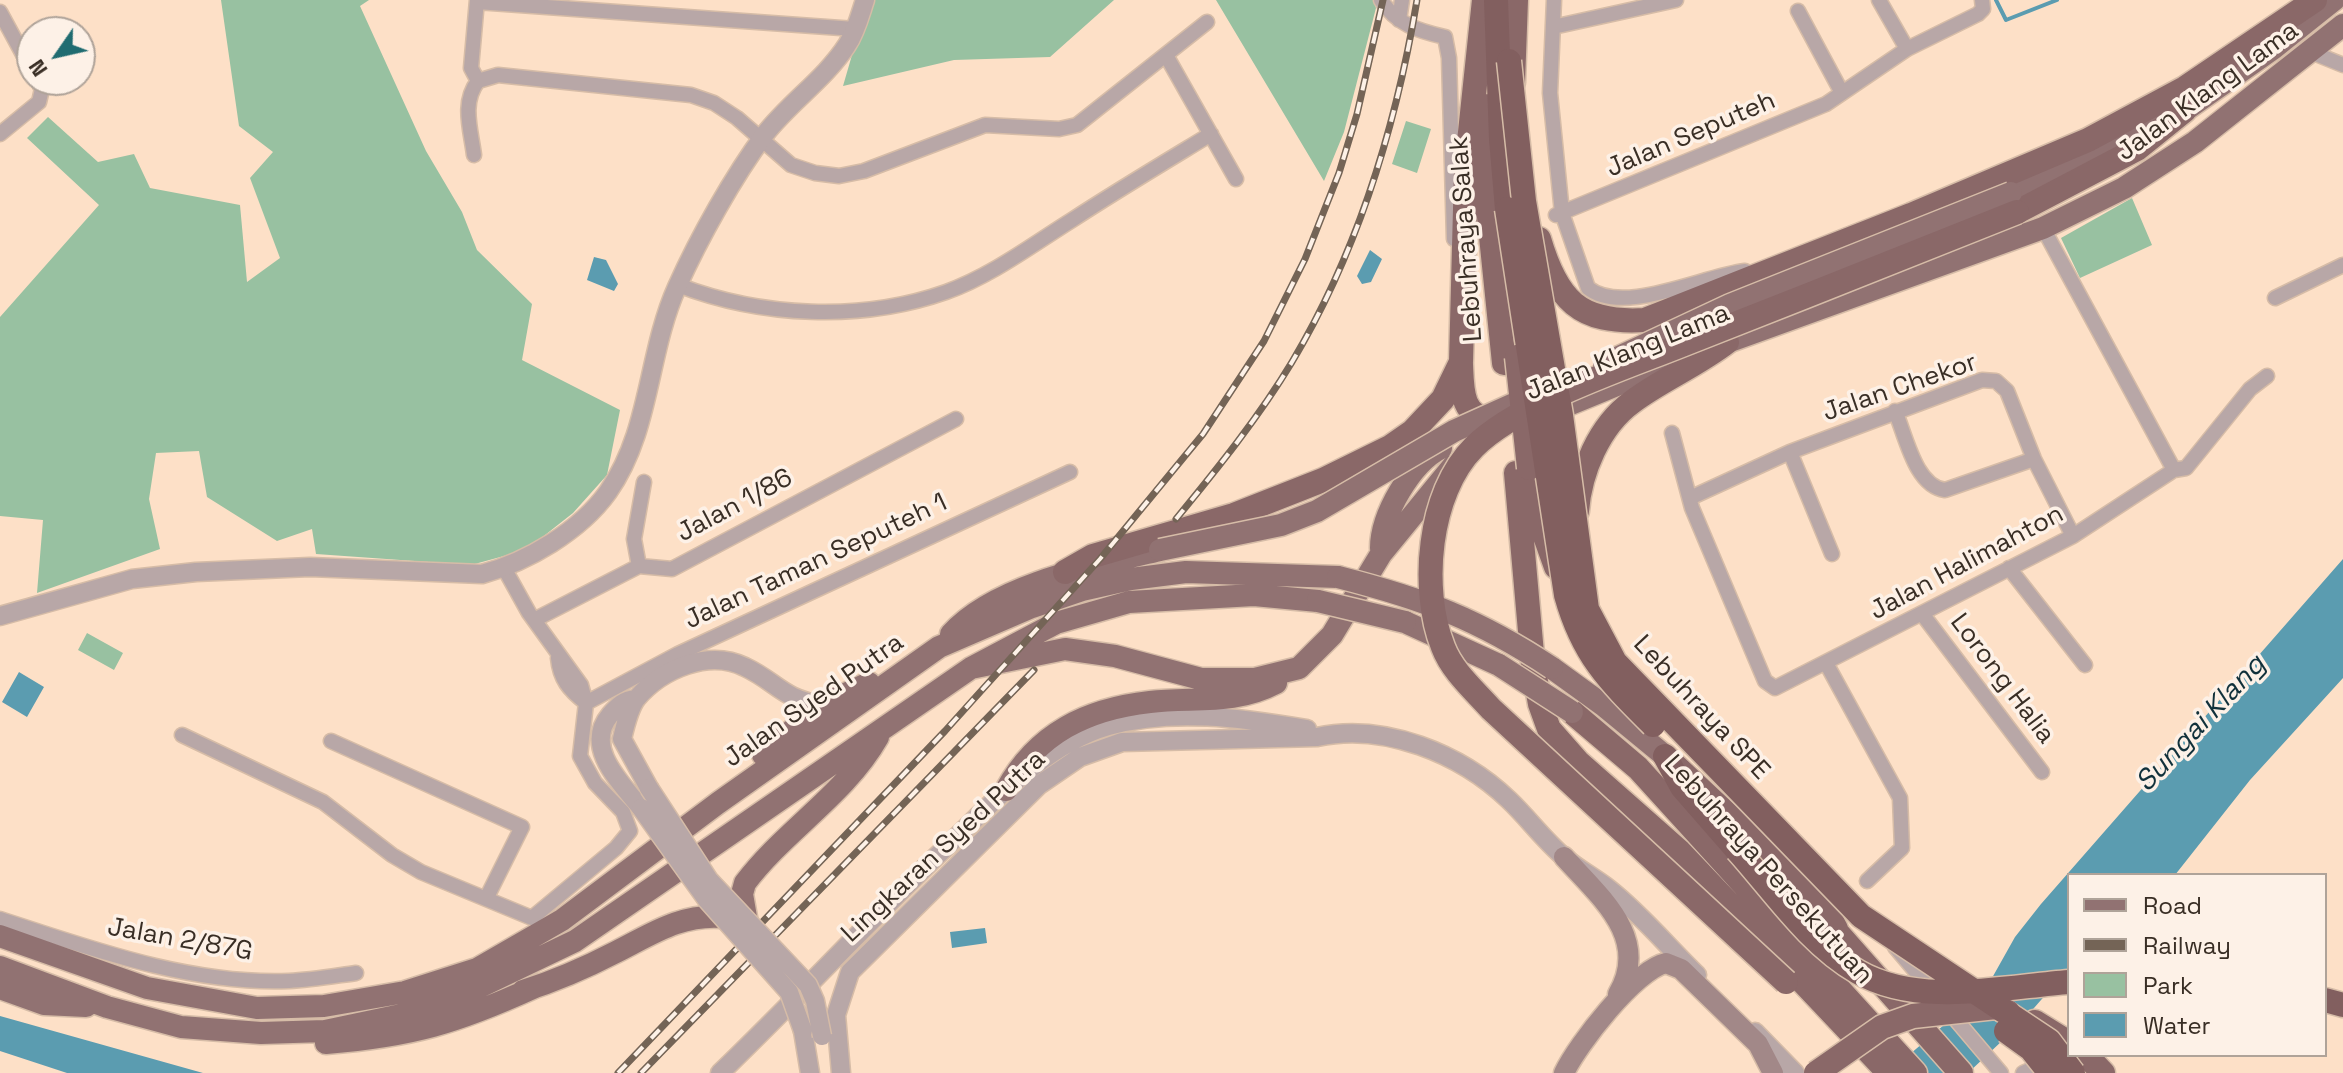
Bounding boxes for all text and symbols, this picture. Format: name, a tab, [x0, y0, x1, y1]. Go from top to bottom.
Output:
north arrow	[16, 16, 96, 96]
street label: Jalan Klang Lama	[2111, 16, 2305, 168]
text: N	[22, 54, 53, 82]
street label: Jalan Seputeh	[1602, 85, 1780, 185]
street label: Lebuhraya Salak	[1444, 135, 1490, 343]
street label: Jalan Klang Lama	[1522, 298, 1734, 408]
street label: Jalan Chekor	[1819, 347, 1981, 429]
street label: Jalan 1/86	[672, 463, 798, 549]
street label: Jalan Taman Seputeh 1	[680, 487, 952, 637]
street label: Jalan Halimahton	[1865, 499, 2069, 627]
street label: Lorong Halia	[1943, 608, 2061, 750]
street label: Jalan Syed Putra	[718, 627, 910, 775]
street label: Lebuhraya SPE	[1626, 629, 1776, 787]
water label: Sungai Klang	[2129, 649, 2273, 799]
street label: Lingkaran Syed Putra	[836, 744, 1052, 950]
street label: Lebuhraya Persekutuan	[1657, 749, 1879, 991]
legend	[2067, 873, 2327, 1057]
text: Road	[2143, 890, 2202, 921]
street label: Jalan 2/87G	[105, 912, 255, 968]
text: Railway	[2143, 930, 2231, 961]
text: Park	[2143, 970, 2193, 1001]
text: Water	[2143, 1010, 2211, 1041]

